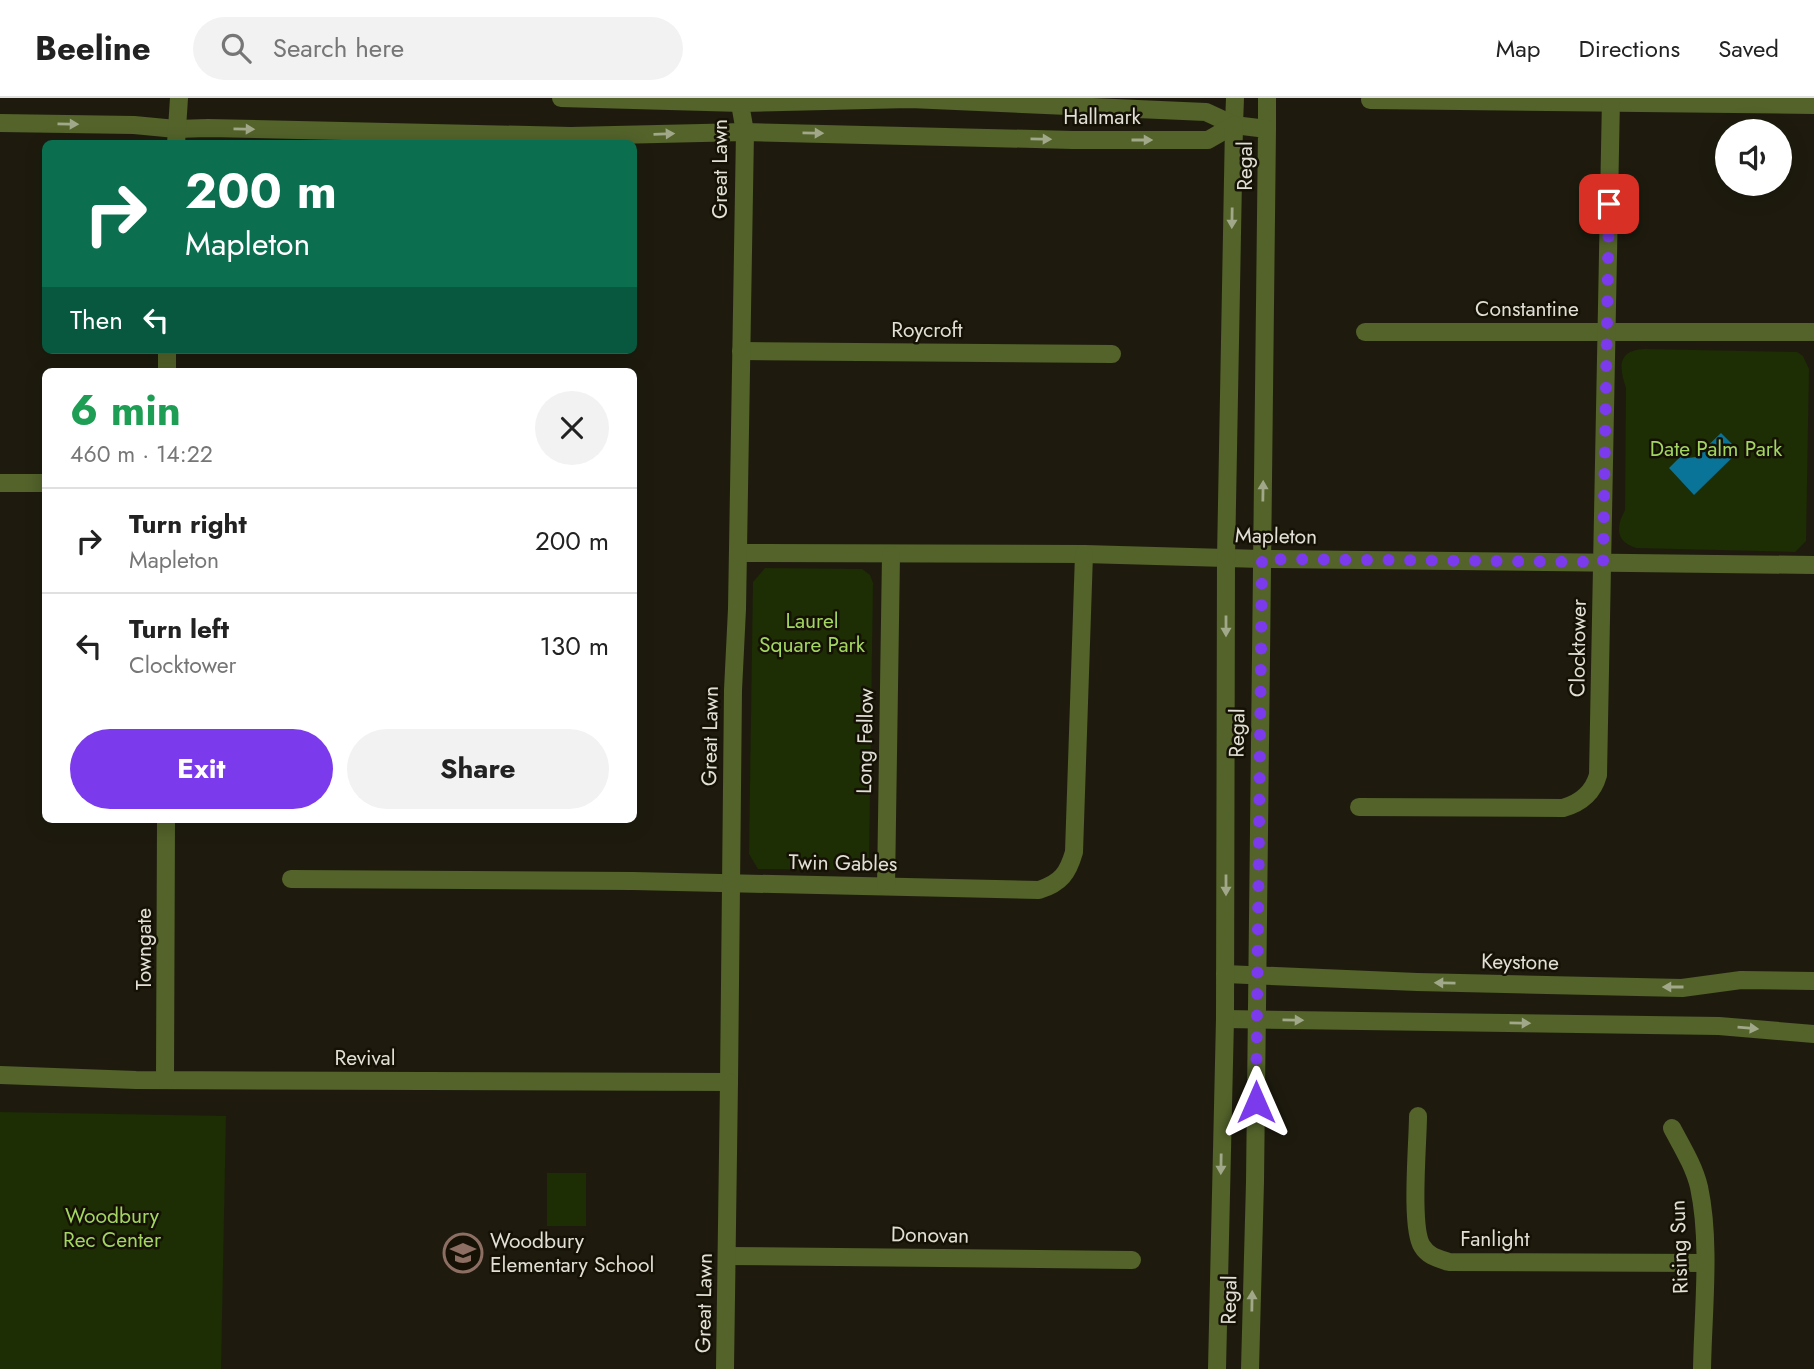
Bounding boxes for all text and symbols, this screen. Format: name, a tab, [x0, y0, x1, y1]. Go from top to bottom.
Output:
search box	[193, 17, 683, 80]
text: Beeline	[35, 25, 151, 72]
icon: search	[217, 29, 255, 67]
text: Search here	[273, 29, 404, 67]
text: Map	[1496, 31, 1541, 66]
text: Directions	[1579, 31, 1680, 66]
text: Saved	[1718, 31, 1779, 66]
street label: Hallmark	[1063, 102, 1142, 132]
one-way arrow	[57, 118, 79, 130]
street label: Great Lawn	[705, 119, 735, 219]
map controls	[1715, 119, 1792, 196]
button: sound	[1715, 119, 1792, 196]
one-way arrow	[234, 123, 256, 135]
one-way arrow	[653, 128, 675, 140]
one-way arrow	[802, 128, 824, 139]
one-way arrow	[1030, 133, 1052, 145]
one-way arrow	[1131, 134, 1153, 146]
street label: Regal	[1230, 141, 1260, 191]
text: 200 m	[185, 156, 337, 226]
icon: right	[70, 168, 161, 259]
pin	[1579, 174, 1639, 234]
icon: arrive	[1590, 185, 1628, 223]
one-way arrow	[1227, 207, 1238, 229]
text: Mapleton	[185, 221, 310, 267]
street label: Constantine	[1475, 294, 1579, 324]
text: Then	[70, 301, 123, 339]
icon: left	[137, 301, 175, 339]
street label: Roycroft	[891, 315, 963, 345]
text: 6 min	[70, 380, 181, 441]
button: close	[535, 391, 609, 465]
park label: Date Palm Park	[1650, 434, 1783, 464]
text: 460 m · 14:22	[70, 437, 213, 471]
one-way arrow	[1257, 480, 1269, 502]
text: Turn right	[129, 505, 247, 543]
street label: Mapleton	[1235, 520, 1317, 552]
icon: right	[70, 522, 108, 560]
text: 200 m	[535, 522, 609, 560]
text: Mapleton	[129, 543, 219, 577]
street label: Clocktower	[1562, 598, 1594, 697]
park label: Laurel Square Park	[759, 606, 866, 660]
text: Turn left	[129, 610, 229, 648]
one-way arrow	[1220, 615, 1232, 637]
icon: left	[70, 627, 108, 665]
text: 130 m	[539, 627, 609, 665]
text: Clocktower	[129, 648, 236, 682]
street label: Great Lawn	[694, 686, 726, 786]
street label: Long Fellow	[849, 687, 881, 794]
street label: Regal	[1222, 708, 1252, 758]
button: Exit	[70, 729, 333, 809]
button: Share	[347, 729, 609, 809]
street label: Twin Gables	[788, 847, 898, 879]
one-way arrow	[1220, 874, 1231, 896]
street label: Towngate	[129, 908, 159, 990]
street label: Keystone	[1481, 946, 1559, 978]
one-way arrow	[1434, 977, 1456, 988]
one-way arrow	[1662, 981, 1684, 993]
one-way arrow	[1282, 1015, 1304, 1026]
one-way arrow	[1510, 1017, 1532, 1029]
one-way arrow	[1737, 1023, 1759, 1034]
street label: Revival	[334, 1043, 396, 1073]
position arrow	[1219, 1065, 1293, 1139]
one-way arrow	[1216, 1154, 1227, 1176]
street label: Rising Sun	[1662, 1200, 1696, 1294]
park label: Woodbury Rec Center	[63, 1201, 162, 1255]
street label: Donovan	[891, 1219, 969, 1251]
street label: Fanlight	[1460, 1224, 1530, 1254]
place label: Woodbury Elementary School	[490, 1226, 654, 1280]
school or university icon: Woodbury Elementary School	[442, 1232, 484, 1274]
street label: Great Lawn	[688, 1253, 720, 1353]
street label: Regal	[1214, 1275, 1244, 1325]
one-way arrow	[1246, 1290, 1258, 1312]

